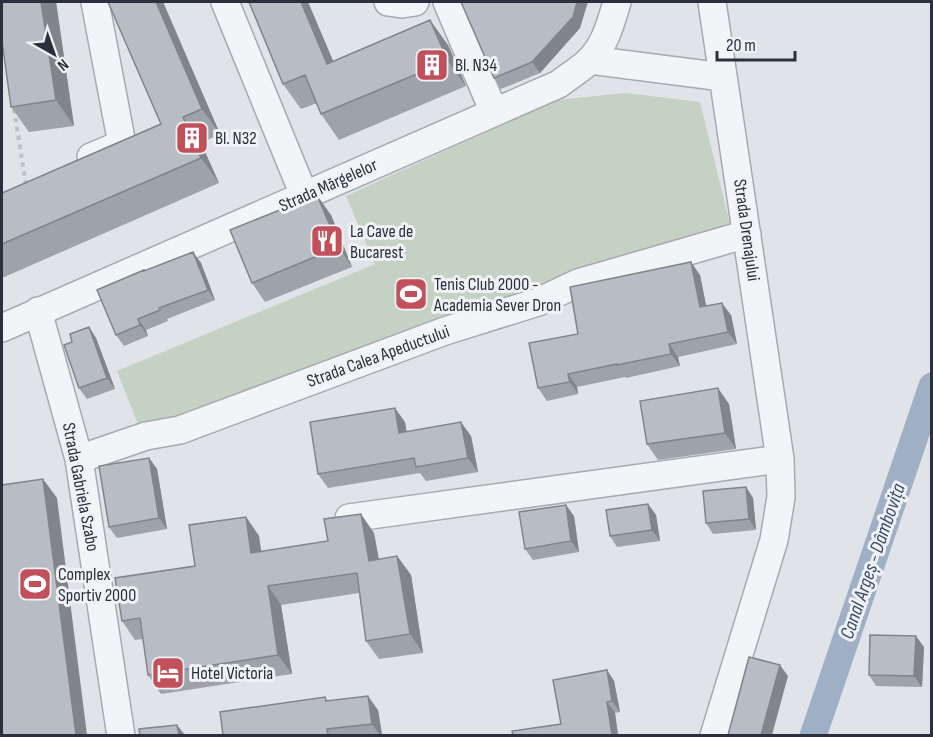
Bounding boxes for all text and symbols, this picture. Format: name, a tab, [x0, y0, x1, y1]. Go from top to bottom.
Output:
north arrow	[24, 24, 84, 84]
scale bar	[717, 24, 795, 62]
text: 20 m	[726, 35, 756, 56]
building icon: Bl. N34	[414, 47, 450, 83]
text: N	[53, 54, 72, 74]
place label: Bl. N34	[455, 55, 497, 76]
building icon: Bl. N32	[174, 120, 210, 156]
place label: Bl. N32	[215, 128, 257, 149]
street label: Strada Mărgelelor	[276, 154, 381, 217]
street label: Strada Drenajului	[729, 178, 764, 282]
place label: La Cave de Bucarest	[350, 221, 413, 263]
restaurant icon: La Cave de Bucarest	[309, 223, 345, 259]
place label: Tenis Club 2000 - Academia Sever Dron	[433, 274, 561, 316]
sports icon: Tenis Club 2000 - Academia Sever Dron	[393, 276, 429, 312]
street label: Strada Calea Apeductului	[304, 321, 452, 392]
street label: Strada Gabriela Szabo	[58, 421, 103, 553]
water label: Canal Argeș - Dâmbovița	[835, 480, 911, 642]
place label: Complex Sportiv 2000	[58, 564, 136, 606]
sports icon: Complex Sportiv 2000	[17, 566, 53, 602]
hotel icon: Hotel Victoria	[150, 655, 186, 691]
place label: Hotel Victoria	[191, 663, 273, 684]

